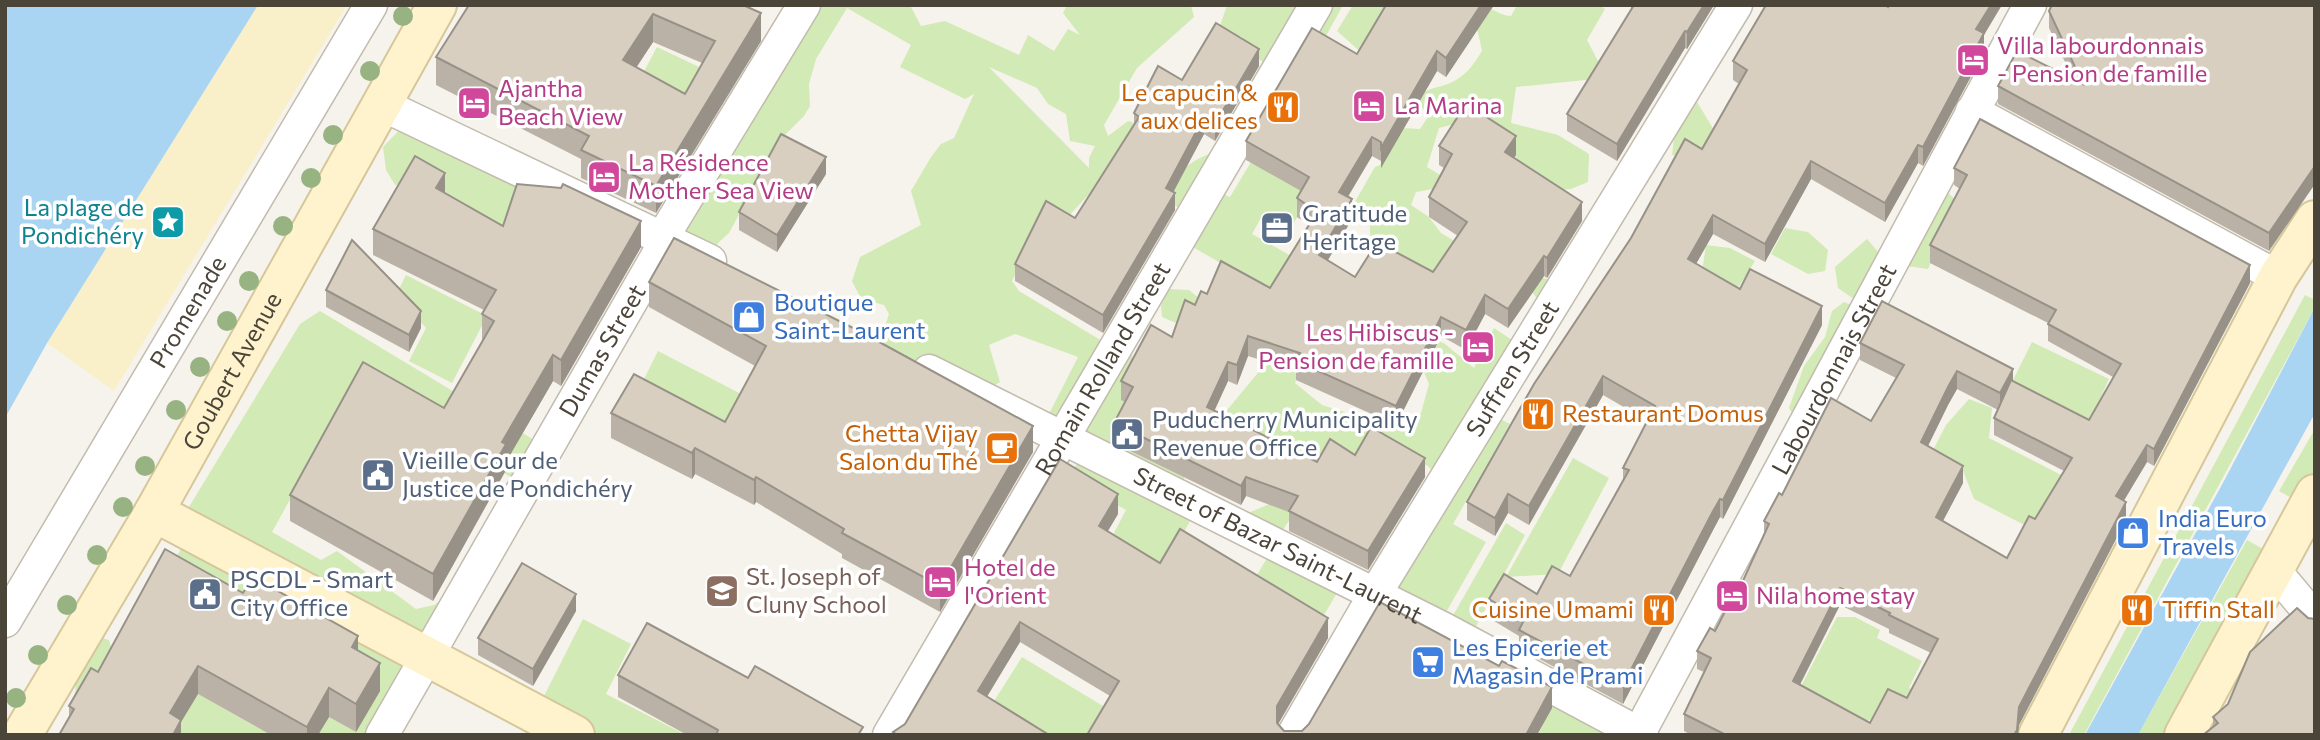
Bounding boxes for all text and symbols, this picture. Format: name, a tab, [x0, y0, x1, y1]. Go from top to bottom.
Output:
place label: Villa labourdonnais - Pension de famille	[1997, 30, 2207, 87]
hotel icon: Villa labourdonnais - Pension de famille	[1954, 41, 1992, 79]
place label: Ajantha Beach View	[498, 73, 623, 130]
place label: Le capucin & aux delices	[1121, 77, 1258, 134]
hotel icon: Ajantha Beach View	[455, 84, 493, 122]
hotel icon: La Marina	[1350, 87, 1388, 125]
restaurant icon: Le capucin & aux delices	[1264, 88, 1302, 126]
place label: La Marina	[1394, 90, 1502, 119]
place label: La Résidence Mother Sea View	[628, 147, 814, 204]
hotel icon: La Résidence Mother Sea View	[585, 158, 623, 196]
place label: La plage de Pondichéry	[21, 192, 144, 249]
place label: Gratitude Heritage	[1302, 198, 1407, 255]
place icon: La plage de Pondichéry	[149, 203, 187, 241]
office icon: Gratitude Heritage	[1258, 209, 1296, 247]
street label: Promenade	[143, 250, 232, 373]
street label: Romain Rolland Street	[1028, 256, 1176, 480]
street label: Labourdonnais Street	[1765, 258, 1902, 479]
street label: Dumas Street	[552, 279, 651, 422]
street label: Goubert Avenue	[175, 287, 287, 455]
place label: Boutique Saint-Laurent	[774, 287, 926, 344]
street label: Suffren Street	[1459, 295, 1564, 441]
shop icon: Boutique Saint-Laurent	[730, 298, 768, 336]
place label: Les Hibiscus - Pension de famille	[1258, 317, 1454, 374]
hotel icon: Les Hibiscus - Pension de famille	[1459, 328, 1497, 366]
restaurant icon: Restaurant Domus	[1519, 395, 1557, 433]
place label: Restaurant Domus	[1562, 398, 1764, 427]
place label: Puducherry Municipality Revenue Office	[1152, 404, 1418, 461]
public building icon: Puducherry Municipality Revenue Office	[1108, 415, 1146, 453]
place label: Chetta Vijay Salon du Thé	[839, 418, 978, 475]
cafe icon: Chetta Vijay Salon du Thé	[983, 429, 1021, 467]
place label: Vieille Cour de Justice de Pondichéry	[402, 445, 633, 502]
public building icon: Vieille Cour de Justice de Pondichéry	[359, 456, 397, 494]
street label: Street of Bazar Saint-Laurent	[1129, 460, 1428, 629]
place label: India Euro Travels	[2158, 503, 2267, 560]
shop icon: India Euro Travels	[2114, 514, 2152, 552]
place label: Hotel de l'Orient	[964, 552, 1056, 609]
place label: St. Joseph of Cluny School	[746, 561, 887, 618]
hotel icon: Hotel de l'Orient	[921, 563, 959, 601]
place label: PSCDL - Smart City Office	[230, 564, 393, 621]
school or university icon: St. Joseph of Cluny School	[703, 572, 741, 610]
public building icon: PSCDL - Smart City Office	[186, 575, 224, 613]
hotel icon: Nila home stay	[1713, 577, 1751, 615]
place label: Nila home stay	[1756, 580, 1915, 609]
restaurant icon: Cuisine Umami	[1640, 591, 1678, 629]
restaurant icon: Tiffin Stall	[2118, 591, 2156, 629]
place label: Cuisine Umami	[1472, 594, 1634, 623]
place label: Tiffin Stall	[2162, 594, 2275, 623]
place label: Les Epicerie et Magasin de Prami	[1452, 632, 1643, 689]
supermarket icon: Les Epicerie et Magasin de Prami	[1409, 643, 1447, 681]

